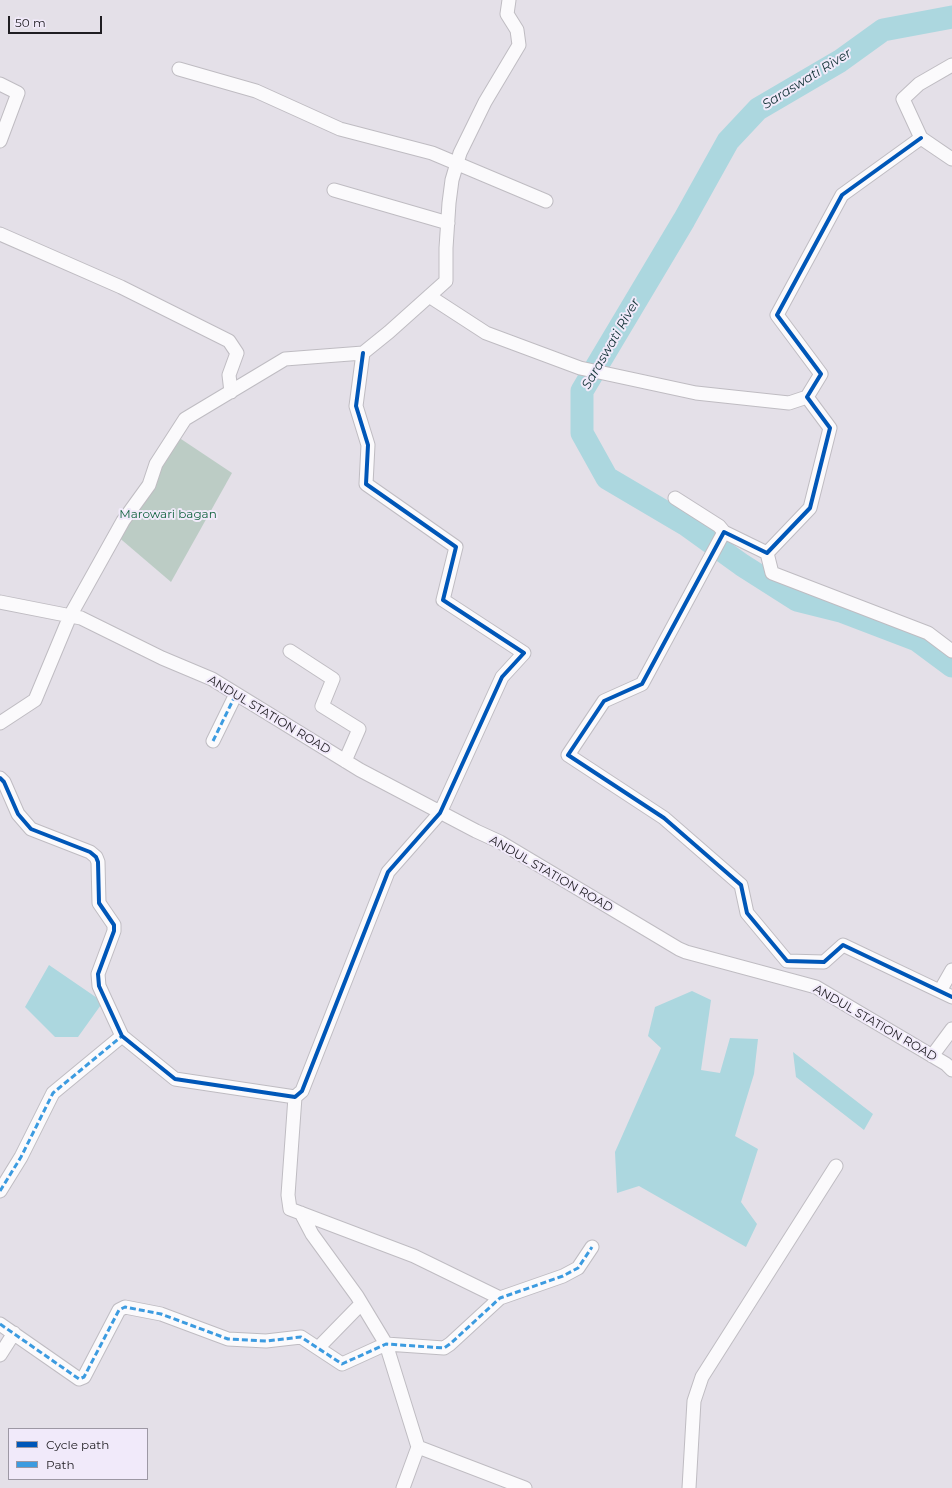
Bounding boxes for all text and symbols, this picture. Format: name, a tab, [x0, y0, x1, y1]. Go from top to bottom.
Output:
scale bar	[10, 8, 104, 34]
text: 50 m	[15, 15, 46, 30]
water label: Saraswati River	[760, 45, 854, 113]
water label: Saraswati River	[579, 296, 643, 392]
park label: Marowari bagan	[119, 507, 217, 521]
street label: ANDUL STATION ROAD	[205, 673, 333, 757]
street label: ANDUL STATION ROAD	[487, 833, 615, 915]
street label: ANDUL STATION ROAD	[811, 982, 939, 1064]
legend	[8, 1428, 148, 1480]
text: Cycle path	[46, 1437, 109, 1452]
text: Path	[46, 1457, 75, 1472]

